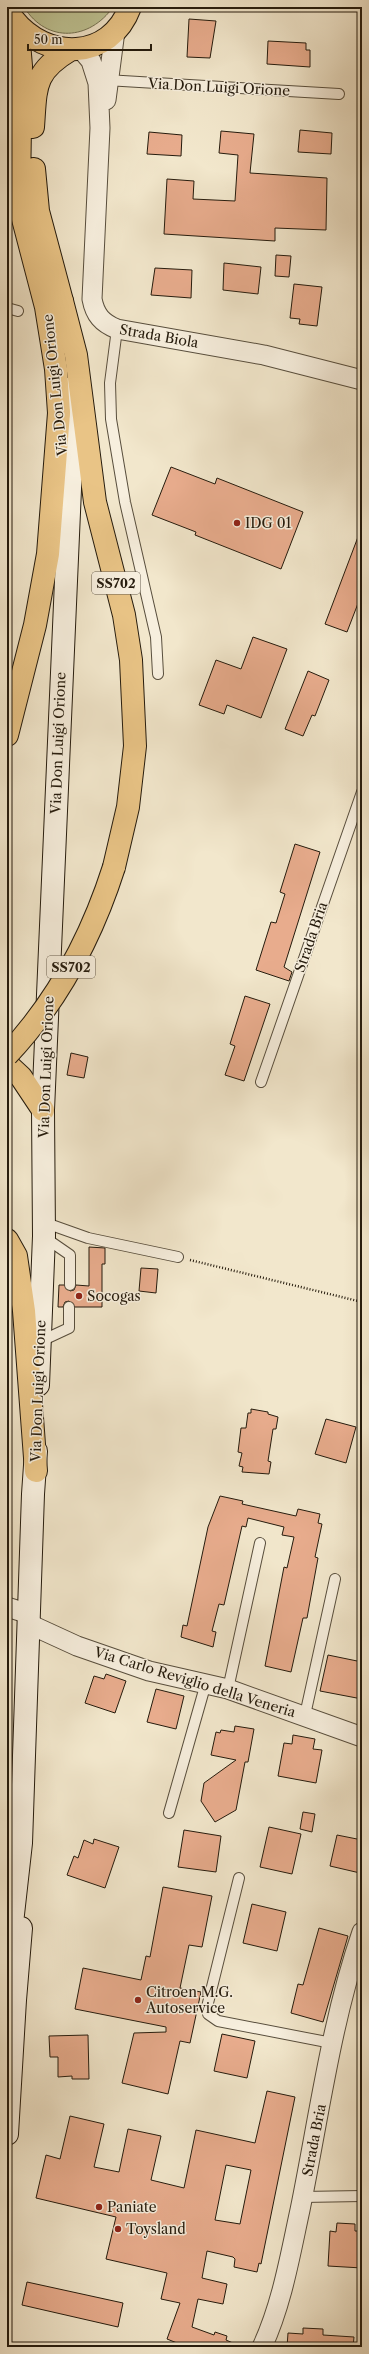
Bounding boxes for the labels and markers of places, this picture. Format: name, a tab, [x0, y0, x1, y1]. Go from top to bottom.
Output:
place label: IDG 01	[245, 514, 292, 532]
marker: IDG 01	[232, 518, 242, 528]
place label: Socogas	[87, 1287, 141, 1305]
marker: Socogas	[74, 1291, 84, 1301]
place label: Citroen M.G. Autoservice	[145, 1983, 233, 2017]
marker: Citroen M.G. Autoservice	[133, 1995, 143, 2005]
place label: Paniate	[107, 2198, 157, 2216]
marker: Paniate	[94, 2202, 104, 2212]
place label: Toysland	[126, 2220, 186, 2238]
marker: Toysland	[113, 2224, 123, 2234]

